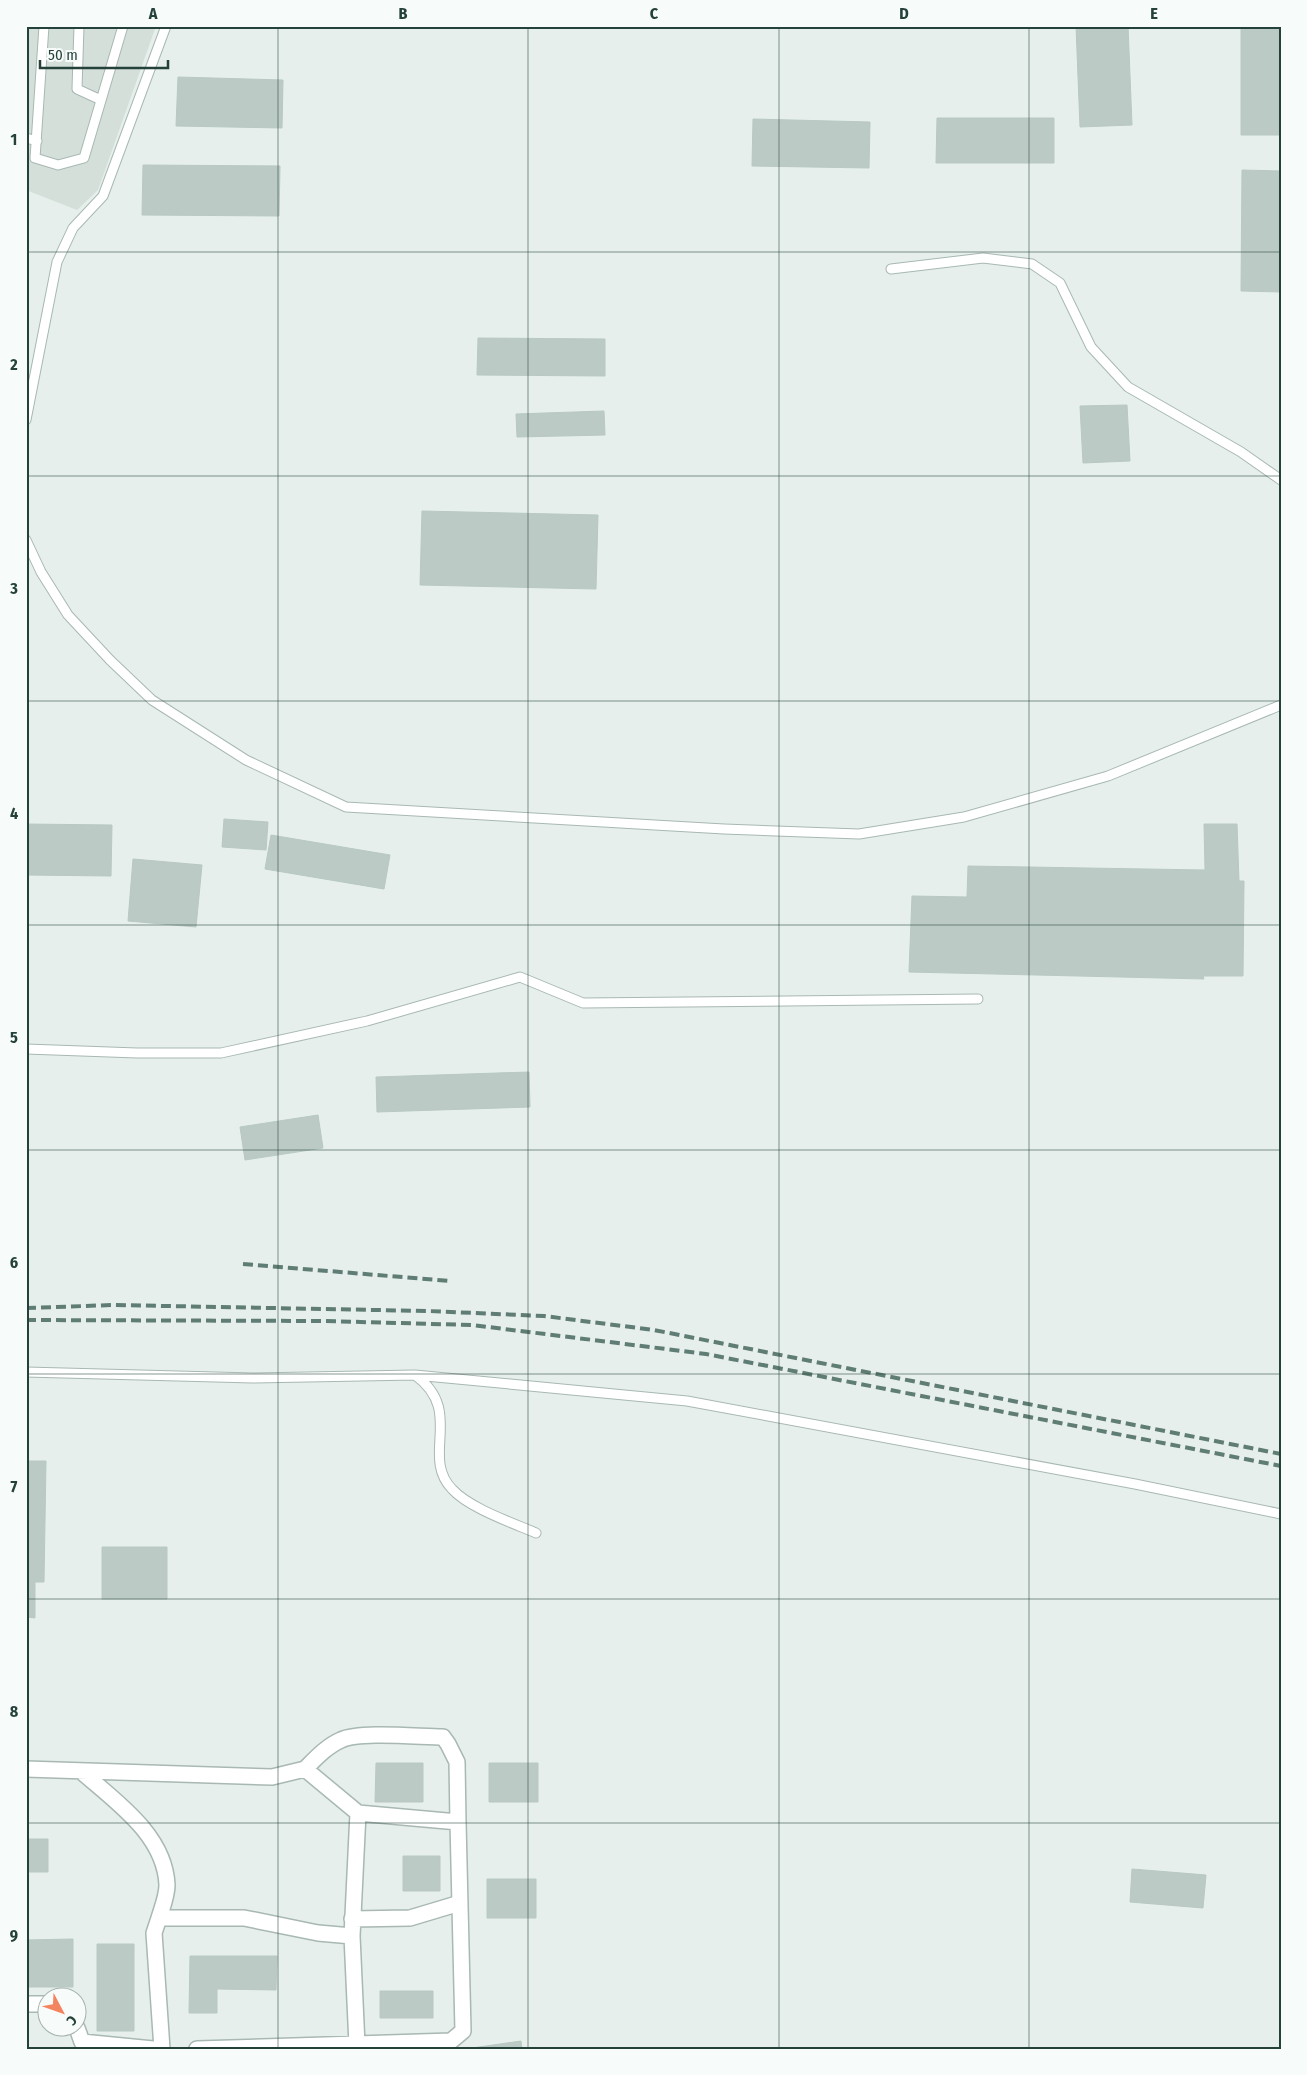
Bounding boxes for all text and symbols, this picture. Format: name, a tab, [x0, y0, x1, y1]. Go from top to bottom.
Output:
text: A	[148, 4, 158, 23]
text: B	[399, 4, 408, 23]
text: C	[650, 4, 659, 23]
text: D	[899, 4, 909, 23]
text: E	[1150, 4, 1158, 23]
scale bar	[40, 38, 168, 70]
text: 50 m	[48, 46, 78, 64]
text: 1	[11, 130, 17, 149]
text: 2	[9, 355, 18, 374]
text: 3	[9, 579, 18, 598]
text: 4	[10, 804, 18, 823]
text: 5	[10, 1028, 18, 1047]
text: 6	[10, 1253, 18, 1272]
text: 7	[11, 1477, 18, 1496]
text: 8	[10, 1702, 19, 1721]
text: 9	[10, 1926, 18, 1945]
north arrow	[38, 1988, 88, 2038]
text: С	[62, 2012, 80, 2029]

